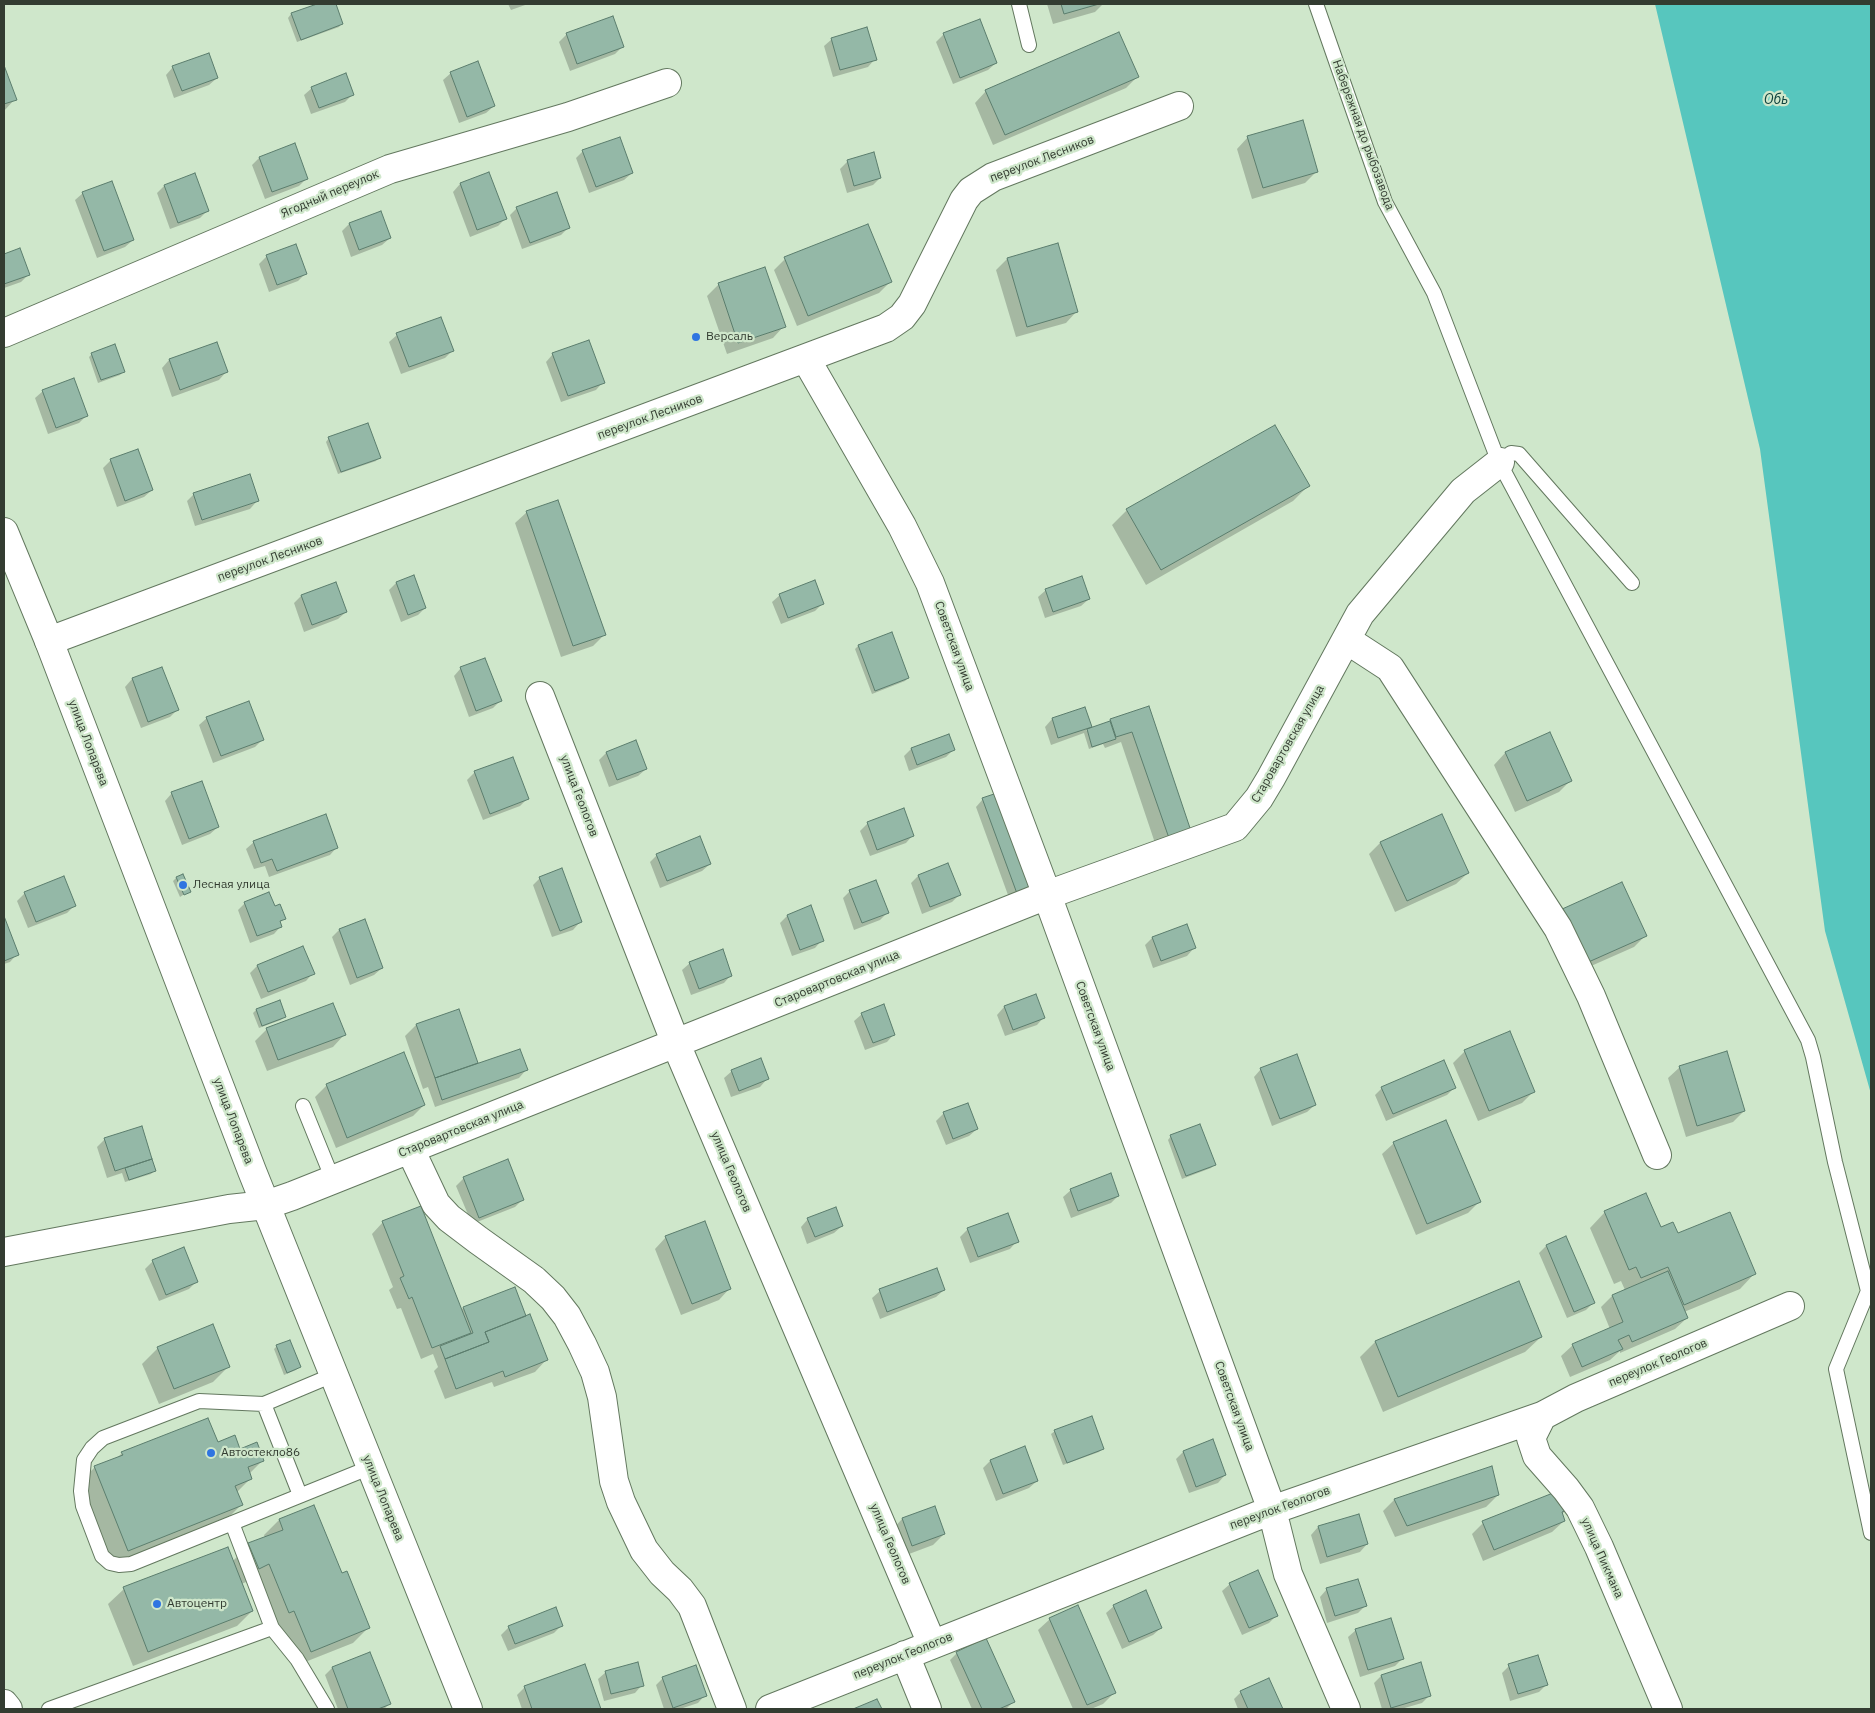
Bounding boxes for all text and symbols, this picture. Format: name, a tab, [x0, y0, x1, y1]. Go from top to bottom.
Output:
street label: Набережная до рыбозавода	[1329, 58, 1397, 212]
water label: Обь	[1764, 92, 1788, 108]
street label: переулок Лесников	[988, 132, 1096, 186]
street label: Ягодный переулок	[279, 167, 381, 221]
place label: Версаль	[706, 330, 753, 344]
marker: Версаль	[690, 331, 702, 343]
street label: переулок Лесников	[596, 391, 704, 443]
street label: переулок Лесников	[216, 533, 324, 585]
street label: Советская улица	[931, 599, 977, 693]
street label: Старовартовская улица	[1248, 683, 1328, 805]
street label: улица Лопарева	[65, 698, 111, 788]
street label: улица Геологов	[557, 753, 601, 839]
place label: Лесная улица	[193, 878, 270, 892]
marker: Лесная улица	[177, 879, 189, 891]
street label: Старовартовская улица	[773, 947, 901, 1011]
street label: Советская улица	[1072, 979, 1118, 1073]
street label: улица Лопарева	[210, 1076, 256, 1166]
street label: Старовартовская улица	[397, 1097, 525, 1161]
street label: улица Геологов	[708, 1130, 754, 1214]
street label: переулок Геологов	[1607, 1336, 1709, 1390]
street label: Советская улица	[1211, 1359, 1257, 1453]
place label: Автостекло86	[221, 1446, 300, 1460]
marker: Автостекло86	[205, 1447, 217, 1459]
street label: улица Лопарева	[359, 1453, 407, 1543]
street label: переулок Геологов	[1228, 1483, 1332, 1533]
street label: улица Геологов	[867, 1502, 913, 1586]
street label: улица Пикмана	[1578, 1516, 1626, 1600]
place label: Автоцентр	[167, 1597, 227, 1611]
marker: Автоцентр	[151, 1598, 163, 1610]
street label: переулок Геологов	[851, 1630, 955, 1682]

